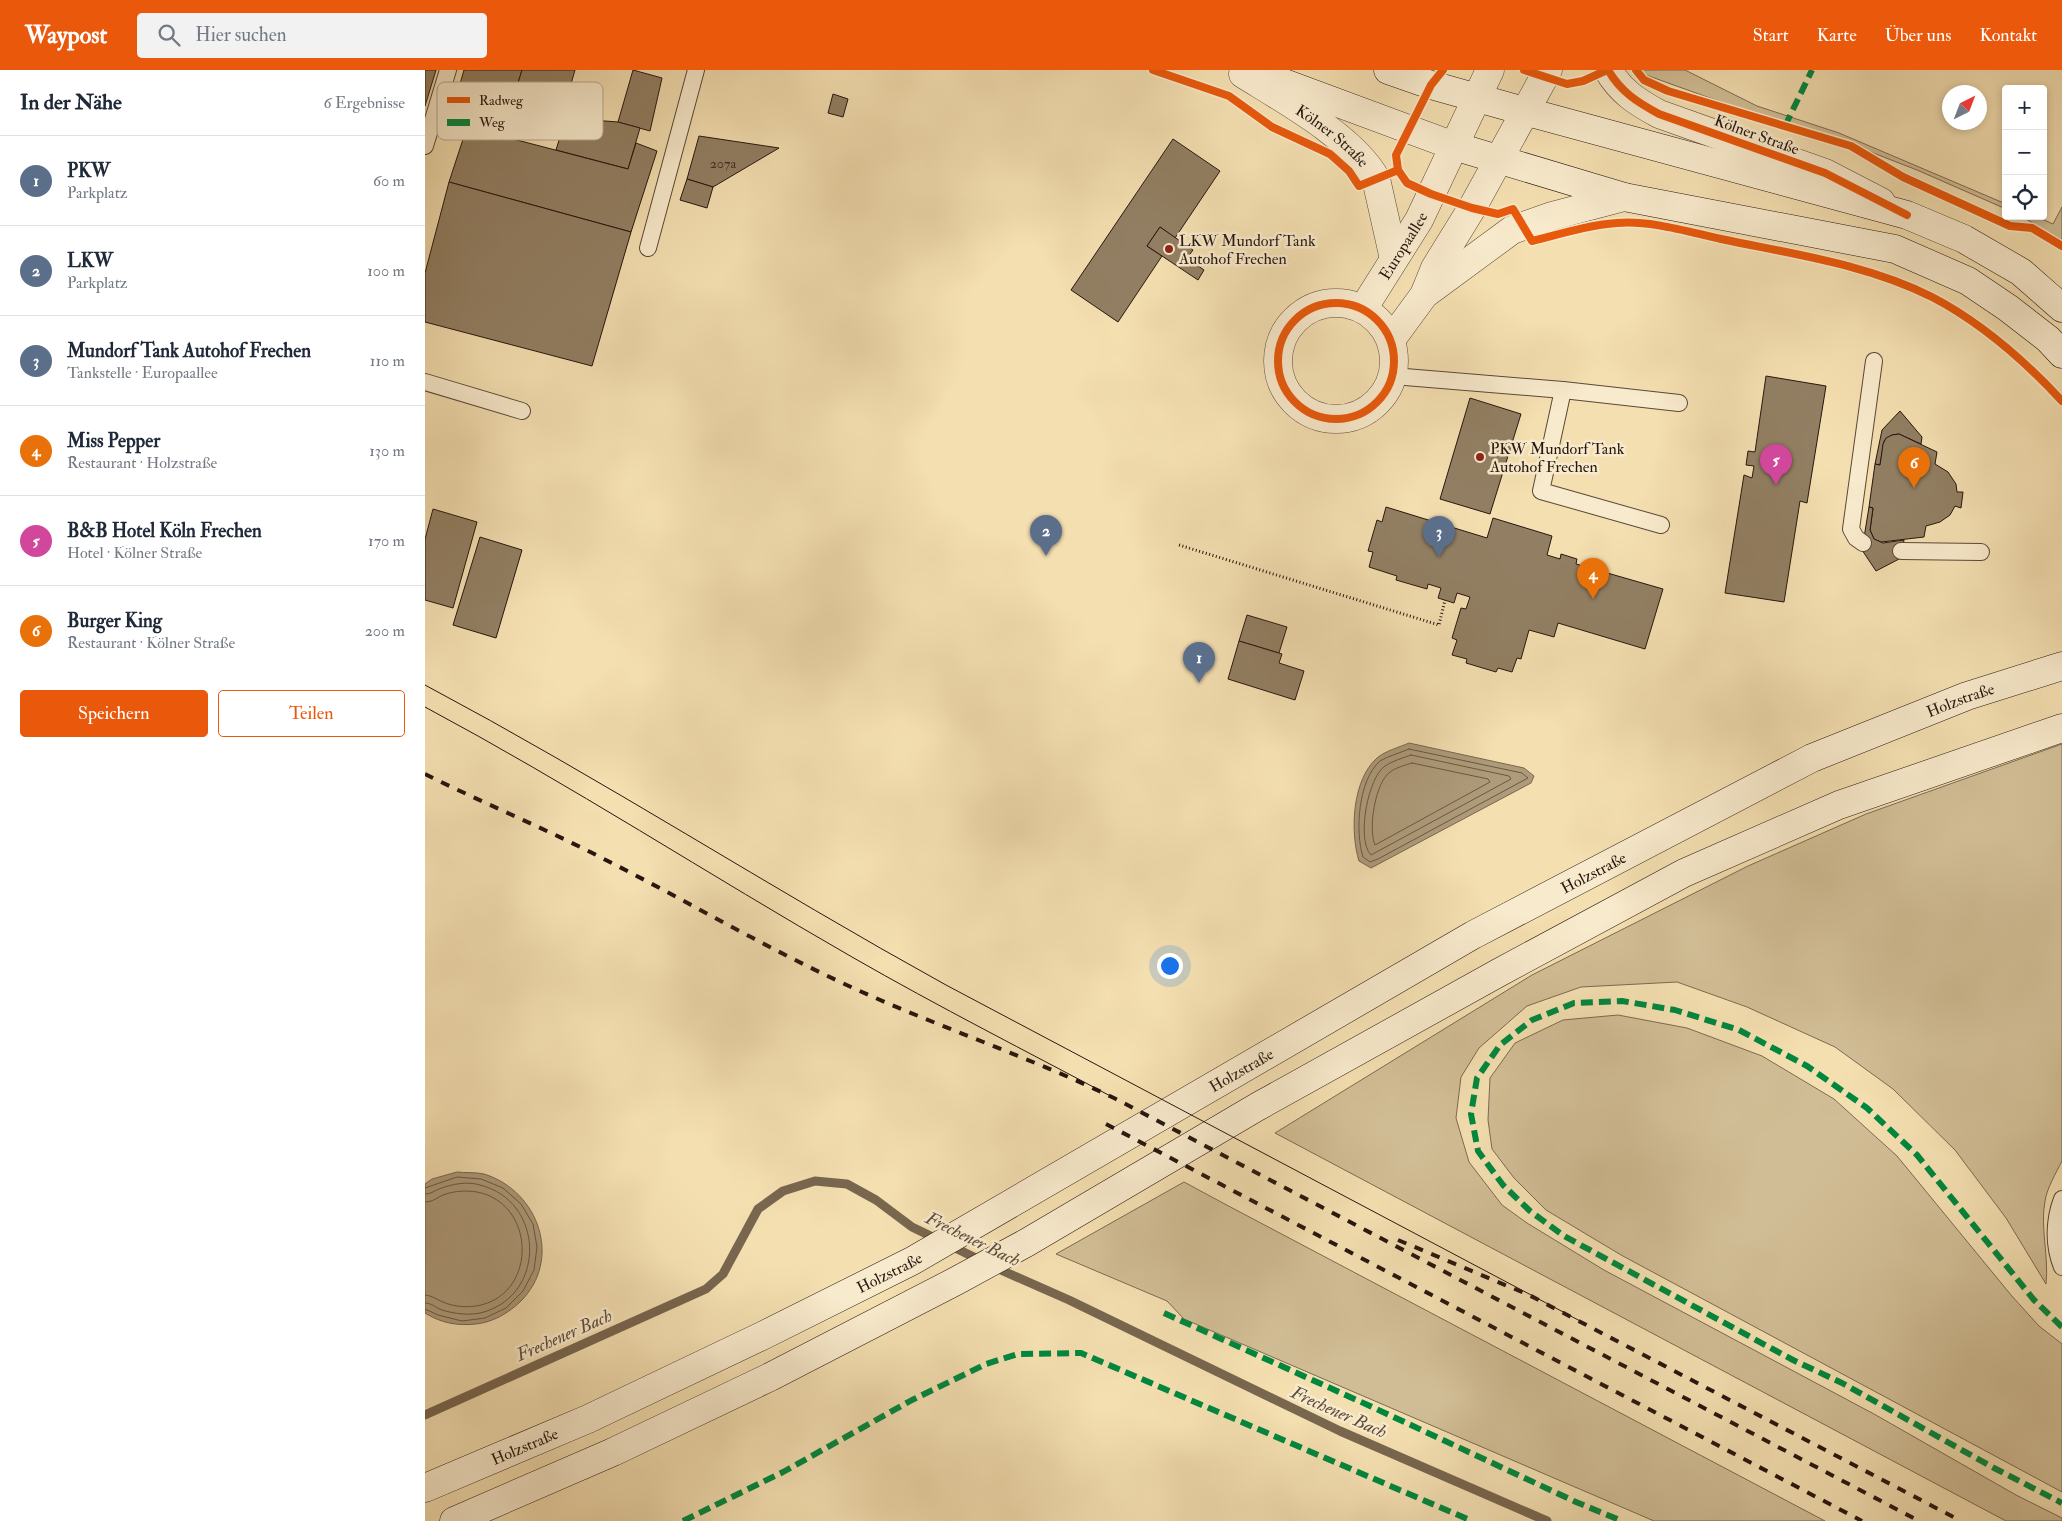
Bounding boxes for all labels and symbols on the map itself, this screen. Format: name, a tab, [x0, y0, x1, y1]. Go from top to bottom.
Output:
legend	[437, 82, 603, 140]
north arrow	[1942, 85, 1987, 130]
text: Radweg	[479, 92, 524, 109]
street label: Kölner Straße	[1292, 101, 1373, 172]
street label: Kölner Straße	[1711, 110, 1802, 160]
text: Weg	[478, 114, 506, 131]
house number: 207a	[710, 155, 736, 172]
street label: Europaallee	[1375, 209, 1432, 284]
place label: LKW Mundorf Tank Autohof Frechen	[1178, 231, 1316, 269]
marker: LKW Mundorf Tank Autohof Frechen	[1163, 243, 1175, 255]
place label: PKW Mundorf Tank Autohof Frechen	[1489, 439, 1625, 477]
pin: 5	[1760, 444, 1792, 485]
pin: 6	[1898, 447, 1930, 488]
marker: PKW Mundorf Tank Autohof Frechen	[1474, 451, 1486, 463]
pin: 2	[1030, 515, 1062, 556]
pin: 3	[1423, 516, 1455, 557]
pin: 4	[1577, 558, 1609, 599]
pin: 1	[1183, 642, 1215, 683]
street label: Holzstraße	[1924, 679, 1997, 722]
street label: Holzstraße	[1558, 848, 1630, 898]
your location	[1157, 953, 1183, 979]
street label: Holzstraße	[1206, 1044, 1277, 1097]
water label: Frechener Bach	[921, 1206, 1024, 1272]
street label: Holzstraße	[853, 1248, 926, 1298]
water label: Frechener Bach	[512, 1304, 616, 1367]
water label: Frechener Bach	[1286, 1381, 1390, 1444]
street label: Holzstraße	[488, 1424, 562, 1470]

